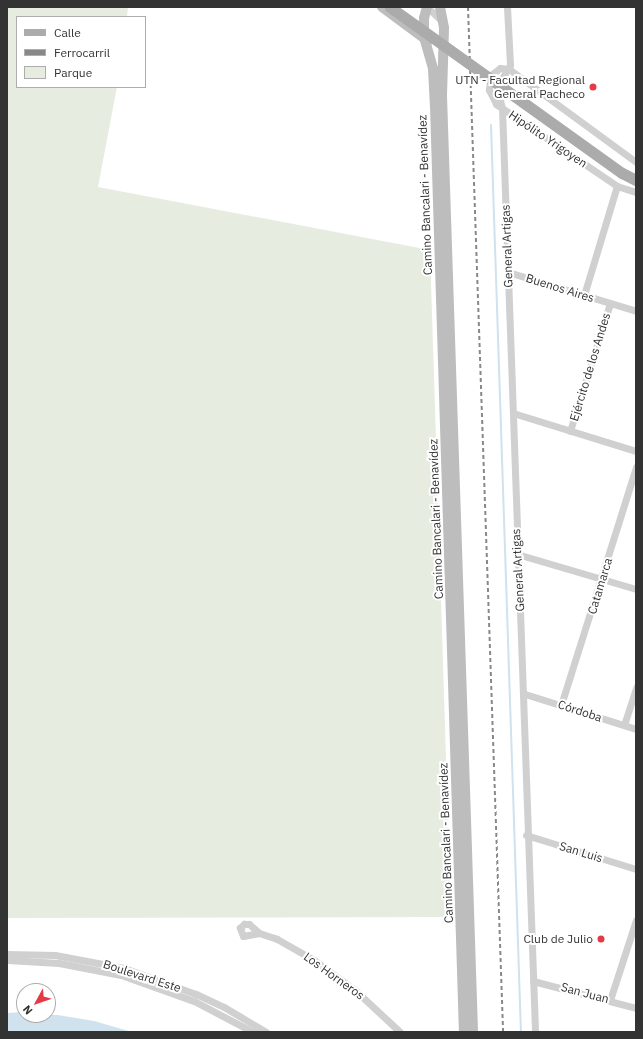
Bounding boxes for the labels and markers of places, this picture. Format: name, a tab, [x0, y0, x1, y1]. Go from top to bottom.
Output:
place label: UTN - Facultad Regional General Pacheco	[455, 73, 585, 101]
marker: UTN - Facultad Regional General Pacheco	[588, 82, 598, 92]
place label: Club de Julio	[523, 932, 593, 946]
marker: Club de Julio	[596, 934, 606, 944]

